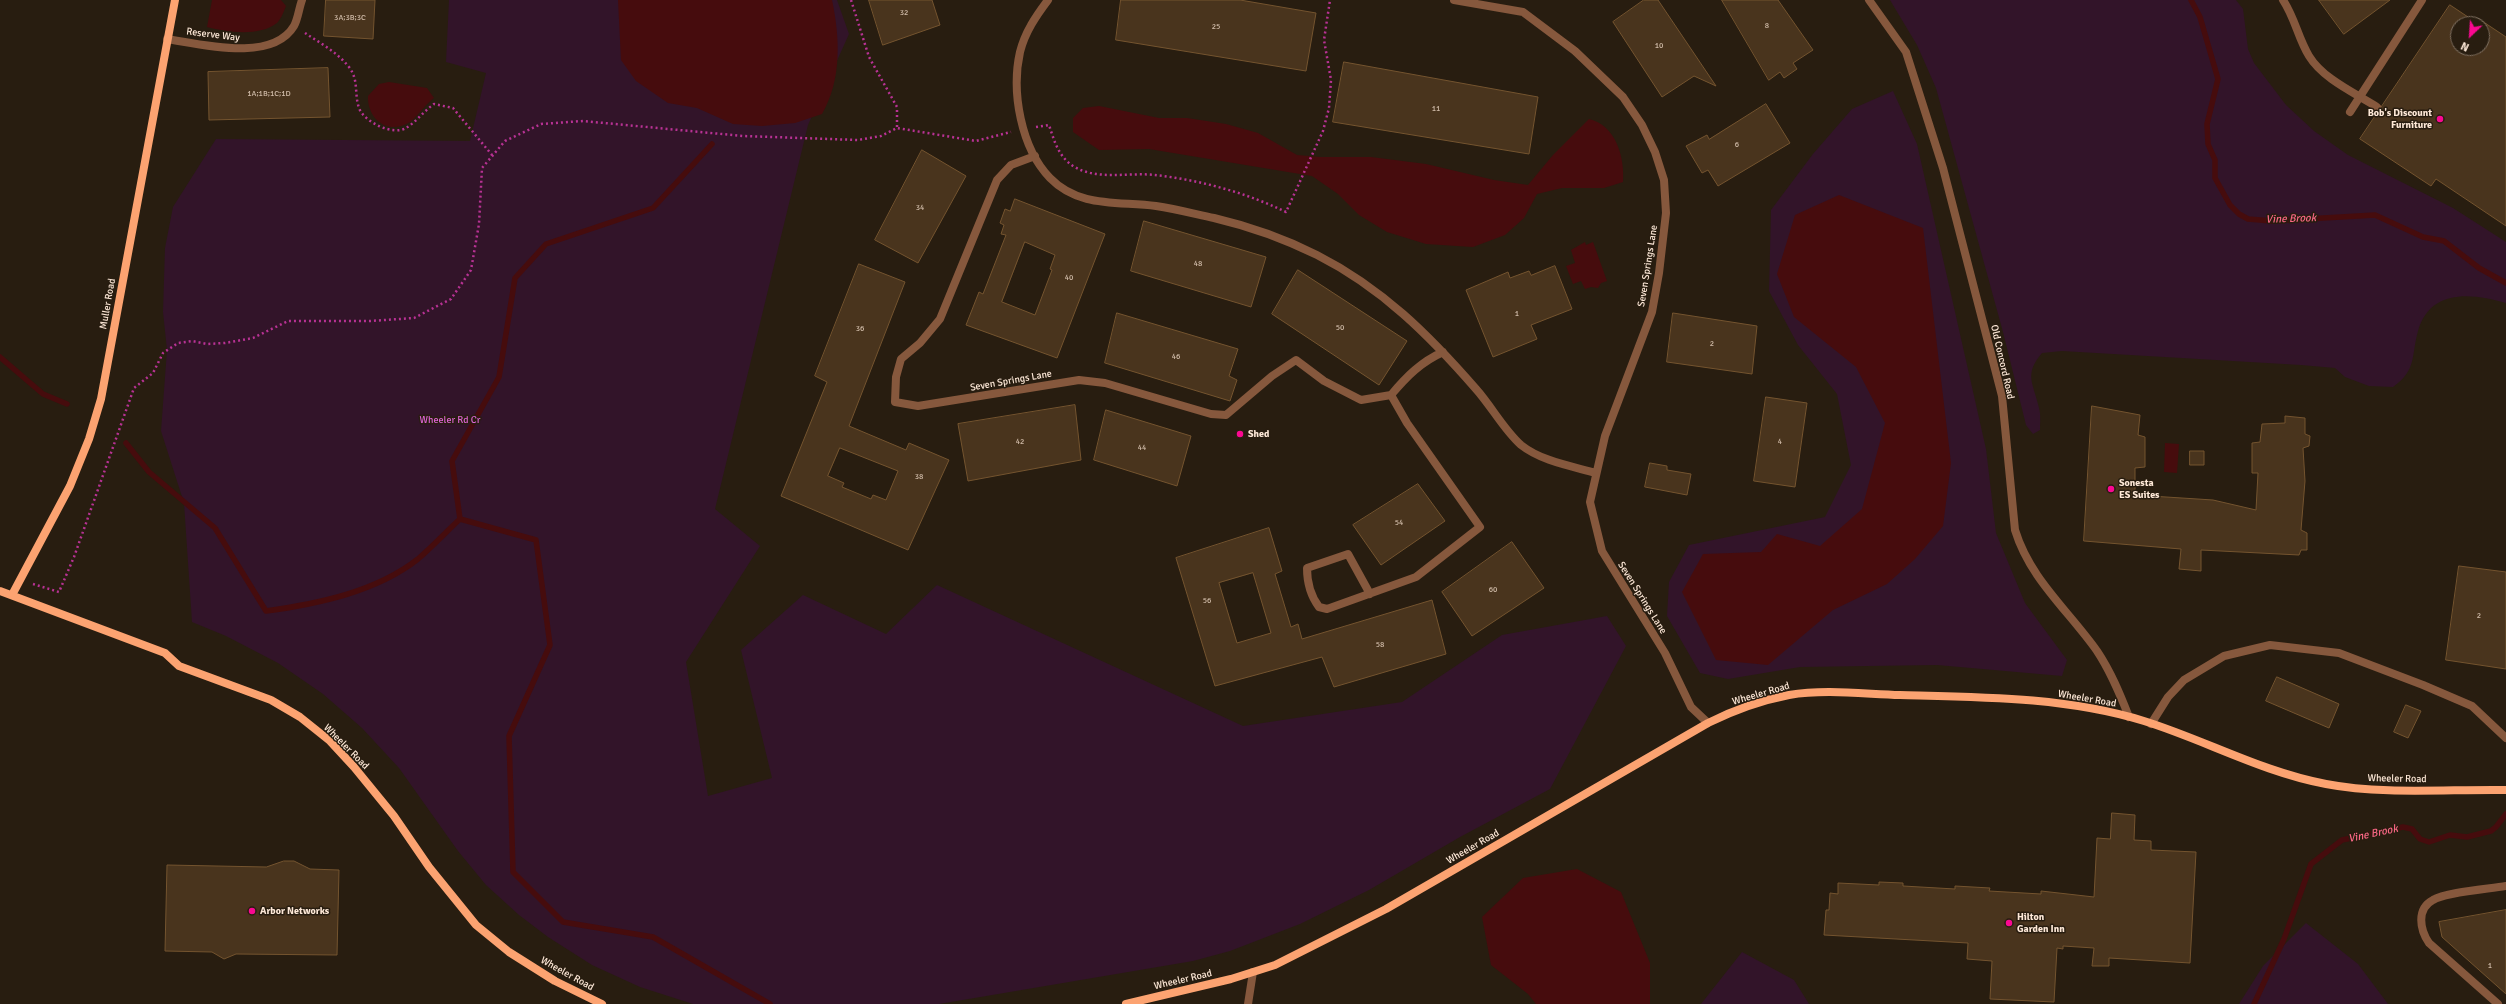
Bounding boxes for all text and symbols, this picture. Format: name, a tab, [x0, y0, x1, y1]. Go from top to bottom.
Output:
house number: 32	[900, 8, 908, 18]
house number: 3A;3B;3C	[334, 13, 366, 23]
north arrow	[2450, 16, 2490, 56]
house number: 8	[1765, 21, 1769, 31]
house number: 25	[1212, 22, 1220, 32]
street label: Reserve Way	[186, 26, 240, 44]
text: N	[2459, 39, 2471, 54]
house number: 10	[1655, 41, 1663, 51]
house number: 1A;1B;1C;1D	[247, 89, 291, 99]
house number: 11	[1432, 104, 1440, 114]
place label: Bob's Discount Furniture	[2368, 107, 2432, 130]
marker: Bob's Discount Furniture	[2435, 114, 2445, 124]
house number: 6	[1735, 140, 1739, 150]
house number: 34	[916, 203, 924, 213]
water label: Vine Brook	[2266, 212, 2316, 226]
street label: Seven Springs Lane	[1636, 224, 1660, 308]
house number: 48	[1194, 259, 1202, 269]
house number: 40	[1065, 273, 1073, 283]
street label: Muller Road	[98, 278, 118, 330]
house number: 1	[1515, 309, 1519, 319]
house number: 50	[1336, 323, 1344, 333]
house number: 36	[856, 324, 864, 334]
street label: Old Concord Road	[1988, 324, 2016, 400]
house number: 2	[1710, 339, 1714, 349]
house number: 46	[1172, 352, 1180, 362]
street label: Seven Springs Lane	[969, 368, 1053, 394]
park label: Wheeler Rd Cr	[420, 414, 480, 426]
place label: Shed	[1248, 428, 1269, 440]
marker: Shed	[1235, 429, 1245, 439]
house number: 42	[1016, 437, 1024, 447]
house number: 4	[1778, 437, 1782, 447]
house number: 44	[1138, 443, 1146, 453]
house number: 38	[915, 472, 923, 482]
place label: Sonesta ES Suites	[2119, 477, 2160, 500]
marker: Sonesta ES Suites	[2106, 484, 2116, 494]
house number: 54	[1395, 518, 1403, 528]
street label: Seven Springs Lane	[1615, 560, 1669, 636]
house number: 60	[1489, 585, 1497, 595]
house number: 56	[1203, 596, 1211, 606]
house number: 2	[2477, 611, 2481, 621]
house number: 58	[1376, 640, 1384, 650]
street label: Wheeler Road	[1731, 680, 1791, 708]
street label: Wheeler Road	[2057, 688, 2117, 710]
street label: Wheeler Road	[321, 722, 371, 772]
street label: Wheeler Road	[2367, 772, 2427, 786]
water label: Vine Brook	[2347, 822, 2399, 846]
street label: Wheeler Road	[1444, 827, 1502, 867]
place label: Arbor Networks	[260, 905, 329, 917]
marker: Arbor Networks	[247, 906, 257, 916]
place label: Hilton Garden Inn	[2017, 911, 2065, 934]
marker: Hilton Garden Inn	[2004, 918, 2014, 928]
street label: Wheeler Road	[538, 954, 596, 994]
house number: 1	[2488, 961, 2492, 971]
street label: Wheeler Road	[1153, 968, 1213, 992]

